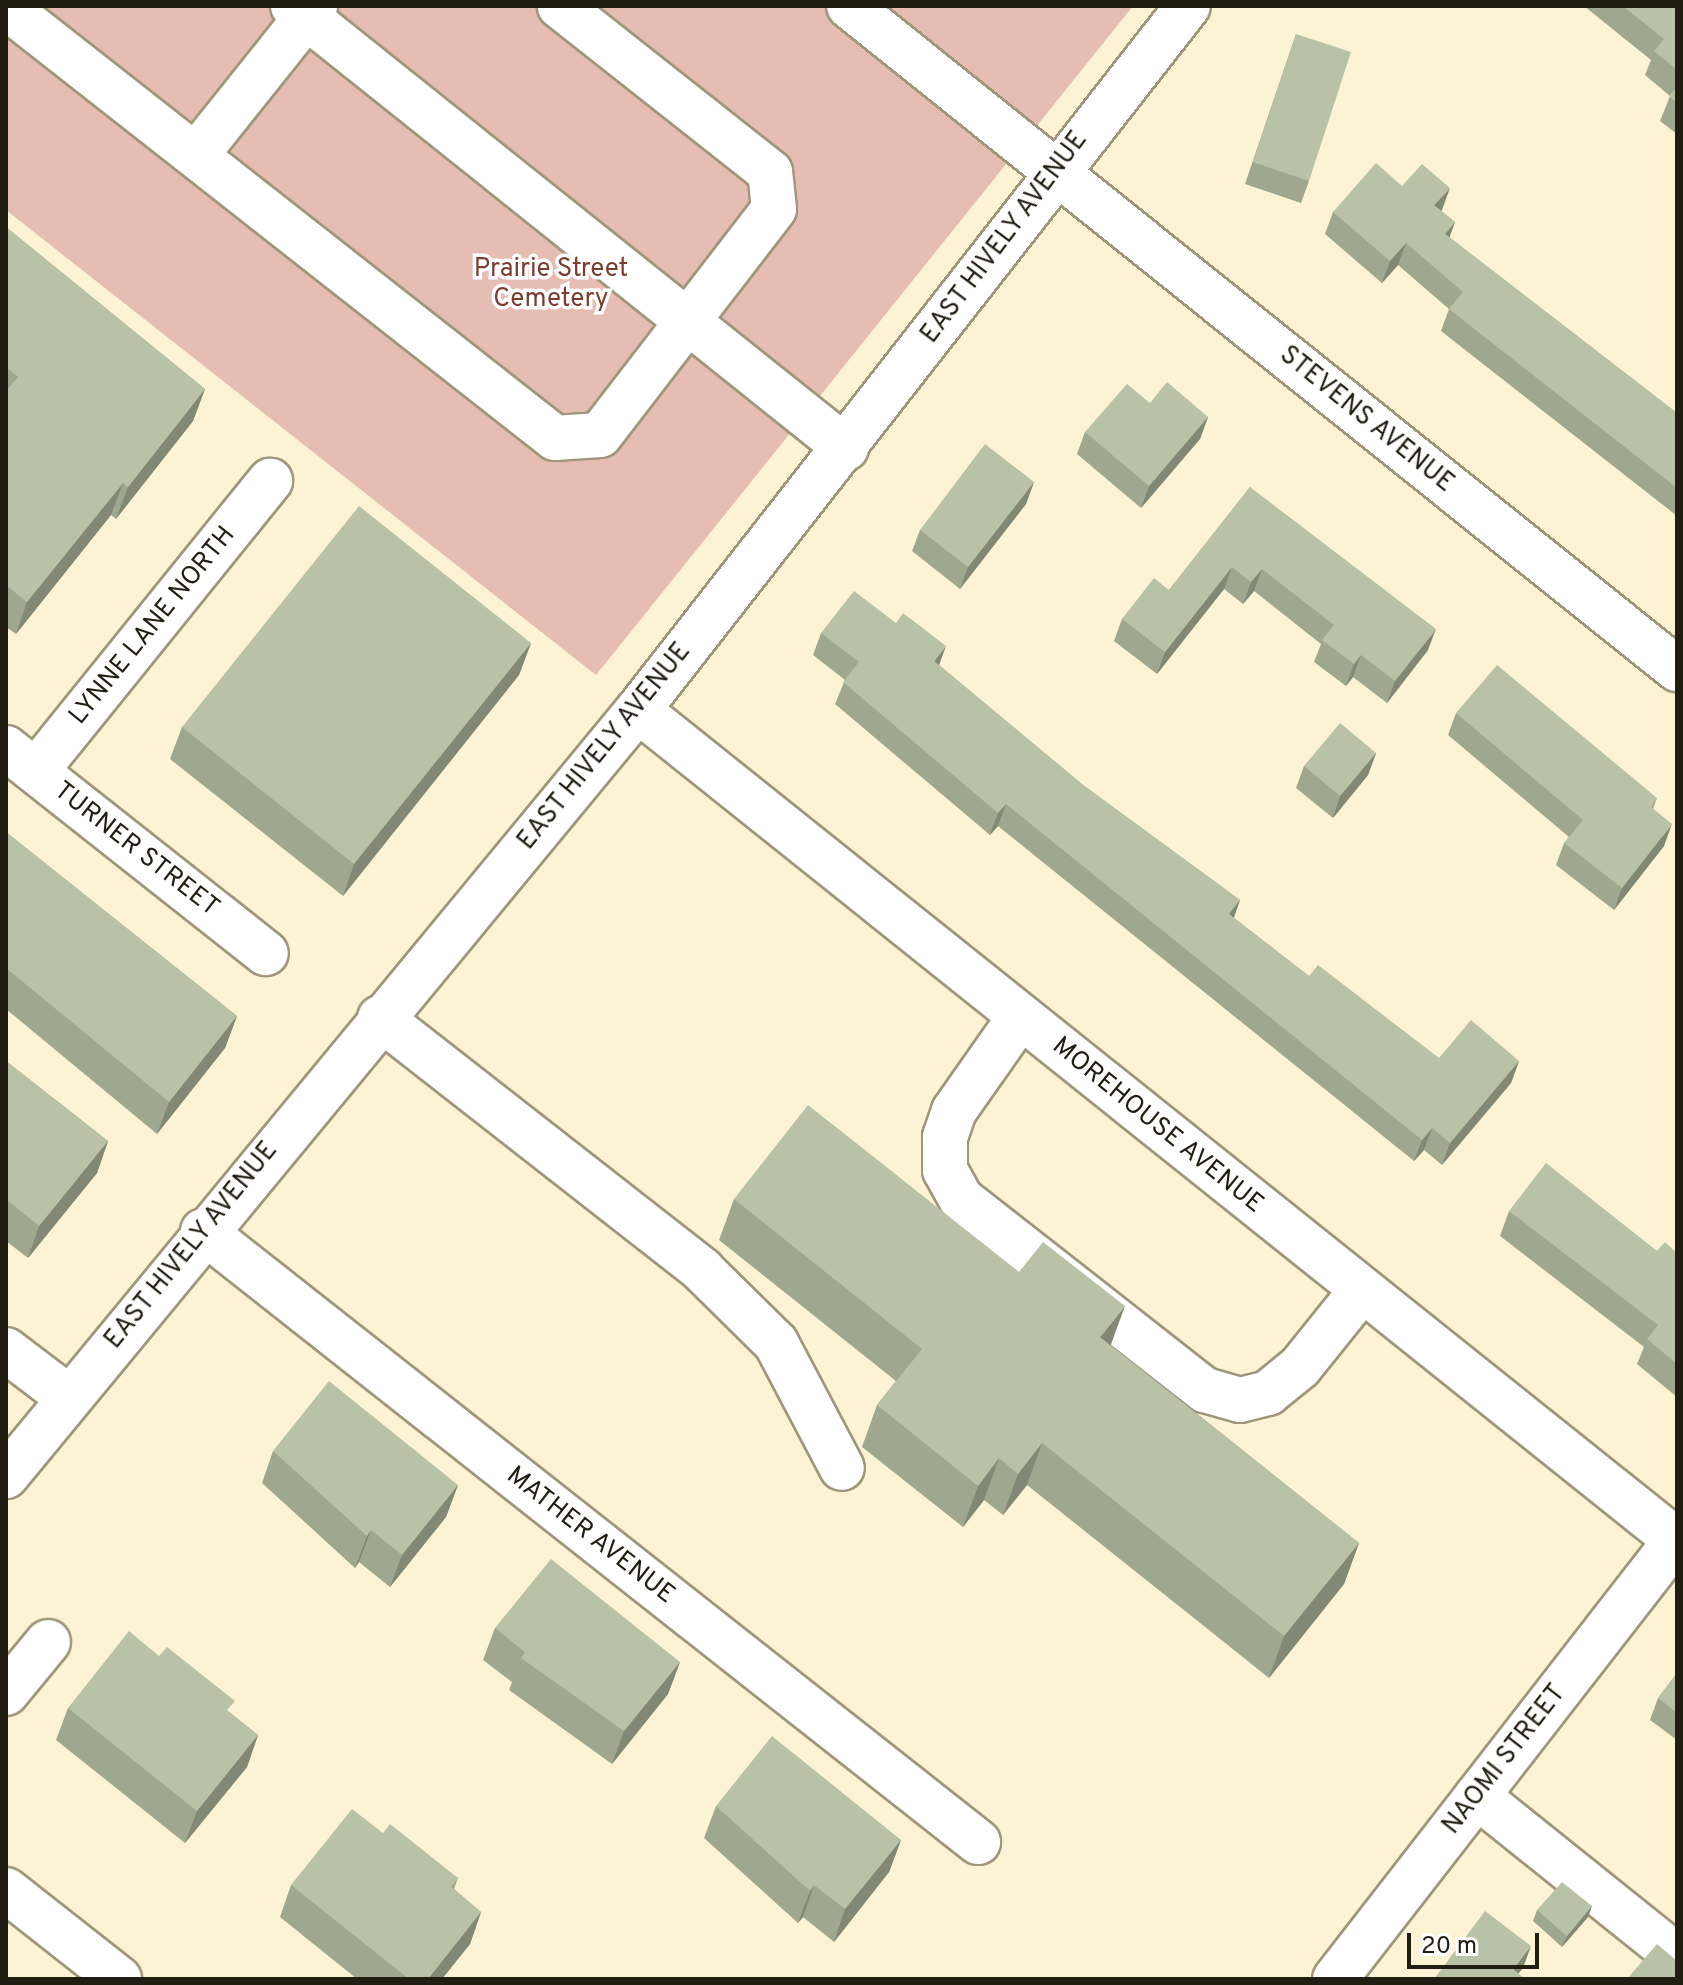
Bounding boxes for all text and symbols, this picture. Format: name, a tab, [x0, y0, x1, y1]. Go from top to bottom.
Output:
street label: EAST HIVELY AVENUE	[914, 125, 1096, 351]
park label: Prairie Street Cemetery	[474, 254, 628, 316]
street label: STEVENS AVENUE	[1272, 340, 1460, 500]
street label: LYNNE LANE NORTH	[63, 521, 243, 731]
street label: EAST HIVELY AVENUE	[511, 636, 699, 858]
street label: TURNER STREET	[47, 776, 225, 924]
street label: MOREHOUSE AVENUE	[1045, 1031, 1269, 1221]
street label: EAST HIVELY AVENUE	[98, 1135, 286, 1357]
street label: MATHER AVENUE	[499, 1460, 681, 1612]
street label: NAOMI STREET	[1437, 1679, 1573, 1841]
scale bar	[1411, 1917, 1543, 1967]
text: 20 m	[1421, 1932, 1477, 1962]

